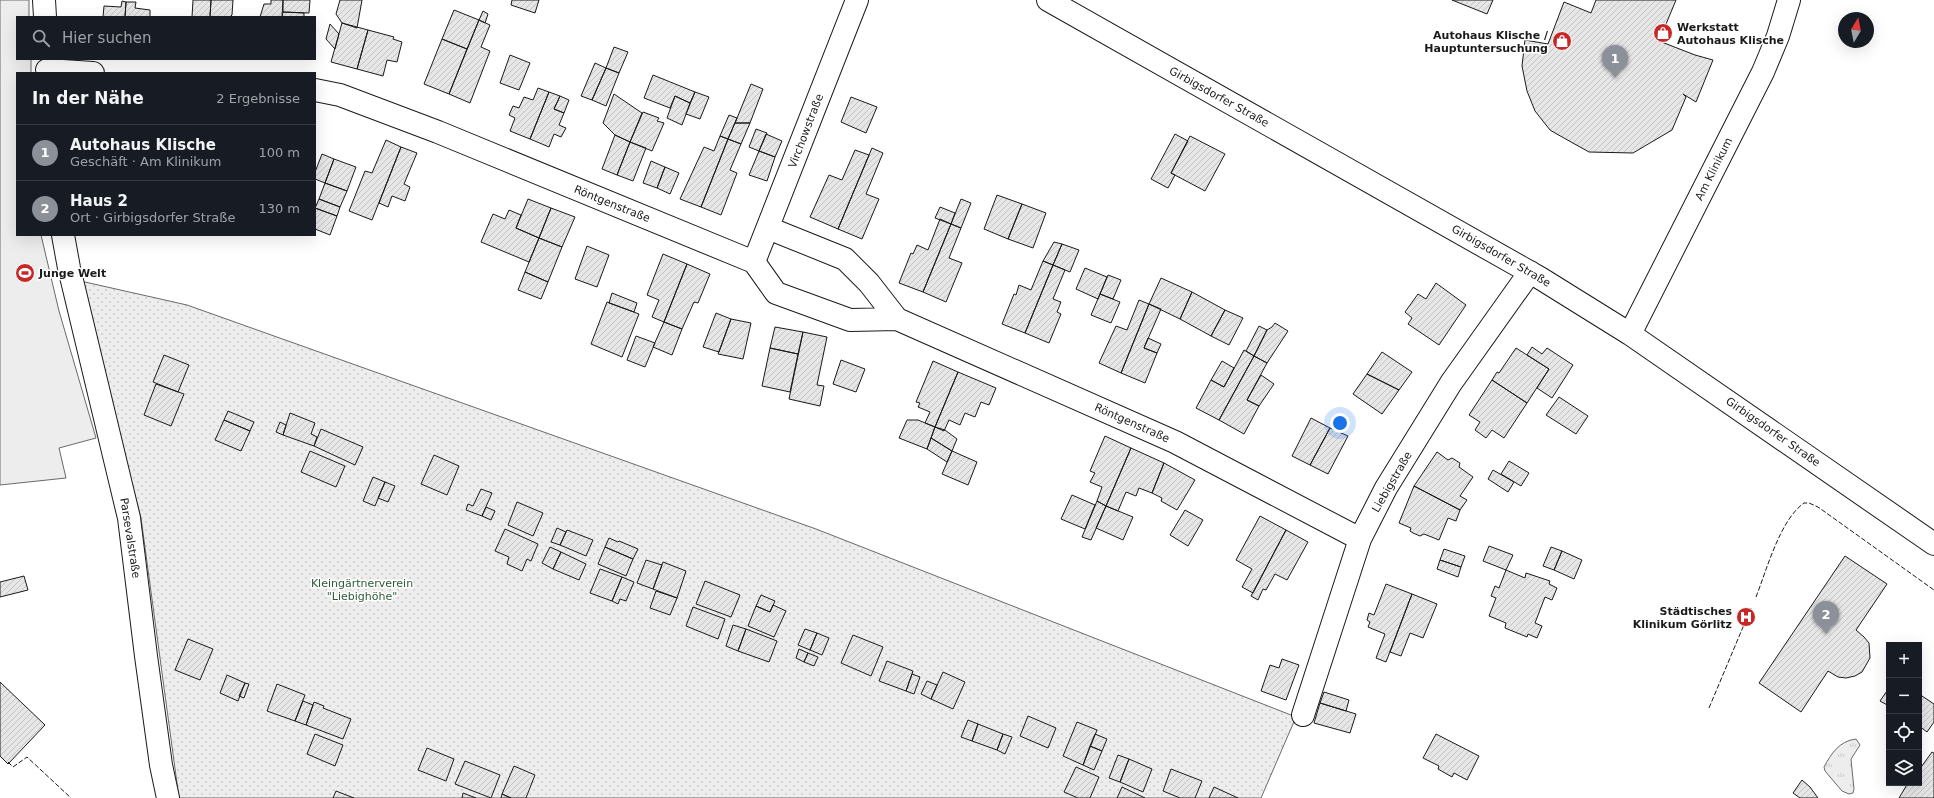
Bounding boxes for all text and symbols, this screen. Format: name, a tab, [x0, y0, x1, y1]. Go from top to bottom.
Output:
north arrow	[1838, 12, 1874, 48]
search box	[16, 16, 316, 60]
place label: Werkstatt Autohaus Klische	[1677, 21, 1784, 47]
shop icon: Werkstatt Autohaus Klische	[1652, 22, 1674, 44]
icon: search	[30, 27, 52, 49]
text: Hier suchen	[62, 29, 151, 47]
place label: Autohaus Klische / Hauptuntersuchung	[1424, 29, 1549, 55]
shop icon: Autohaus Klische / Hauptuntersuchung	[1551, 30, 1573, 52]
pin: 1	[1602, 45, 1628, 78]
street label: Girbigsdorfer Straße	[1167, 64, 1271, 130]
text: In der Nähe	[32, 88, 144, 108]
text: 2 Ergebnisse	[216, 91, 300, 106]
street label: Virchowstraße	[786, 92, 826, 170]
street label: Am Klinikum	[1693, 135, 1735, 203]
text: Autohaus Klische	[70, 136, 216, 154]
text: 1	[40, 145, 50, 160]
text: 100 m	[258, 145, 300, 160]
text: Geschäft · Am Klinikum	[70, 154, 221, 169]
street label: Röntgenstraße	[572, 183, 652, 225]
text: Haus 2	[70, 192, 128, 210]
text: 2	[40, 201, 50, 216]
text: 130 m	[258, 201, 300, 216]
text: Ort · Girbigsdorfer Straße	[70, 210, 235, 225]
street label: Girbigsdorfer Straße	[1449, 222, 1553, 290]
sports icon: Junge Welt	[14, 262, 36, 284]
place label: Junge Welt	[38, 267, 106, 280]
street label: Girbigsdorfer Straße	[1723, 395, 1823, 470]
street label: Röntgenstraße	[1092, 401, 1172, 445]
your location	[1330, 413, 1350, 433]
street label: Liebigstraße	[1369, 449, 1415, 515]
street label: Parsevalstraße	[117, 497, 143, 579]
park label: Kleingärtnerverein "Liebighöhe"	[311, 577, 413, 603]
pin: 2	[1813, 601, 1839, 634]
place label: Städtisches Klinikum Görlitz	[1633, 605, 1732, 631]
hospital icon: Städtisches Klinikum Görlitz	[1735, 606, 1757, 628]
map controls	[1886, 642, 1922, 786]
button: +	[1886, 642, 1922, 678]
button: −	[1886, 678, 1922, 714]
button: locate	[1886, 714, 1922, 750]
button: layers	[1886, 750, 1922, 786]

